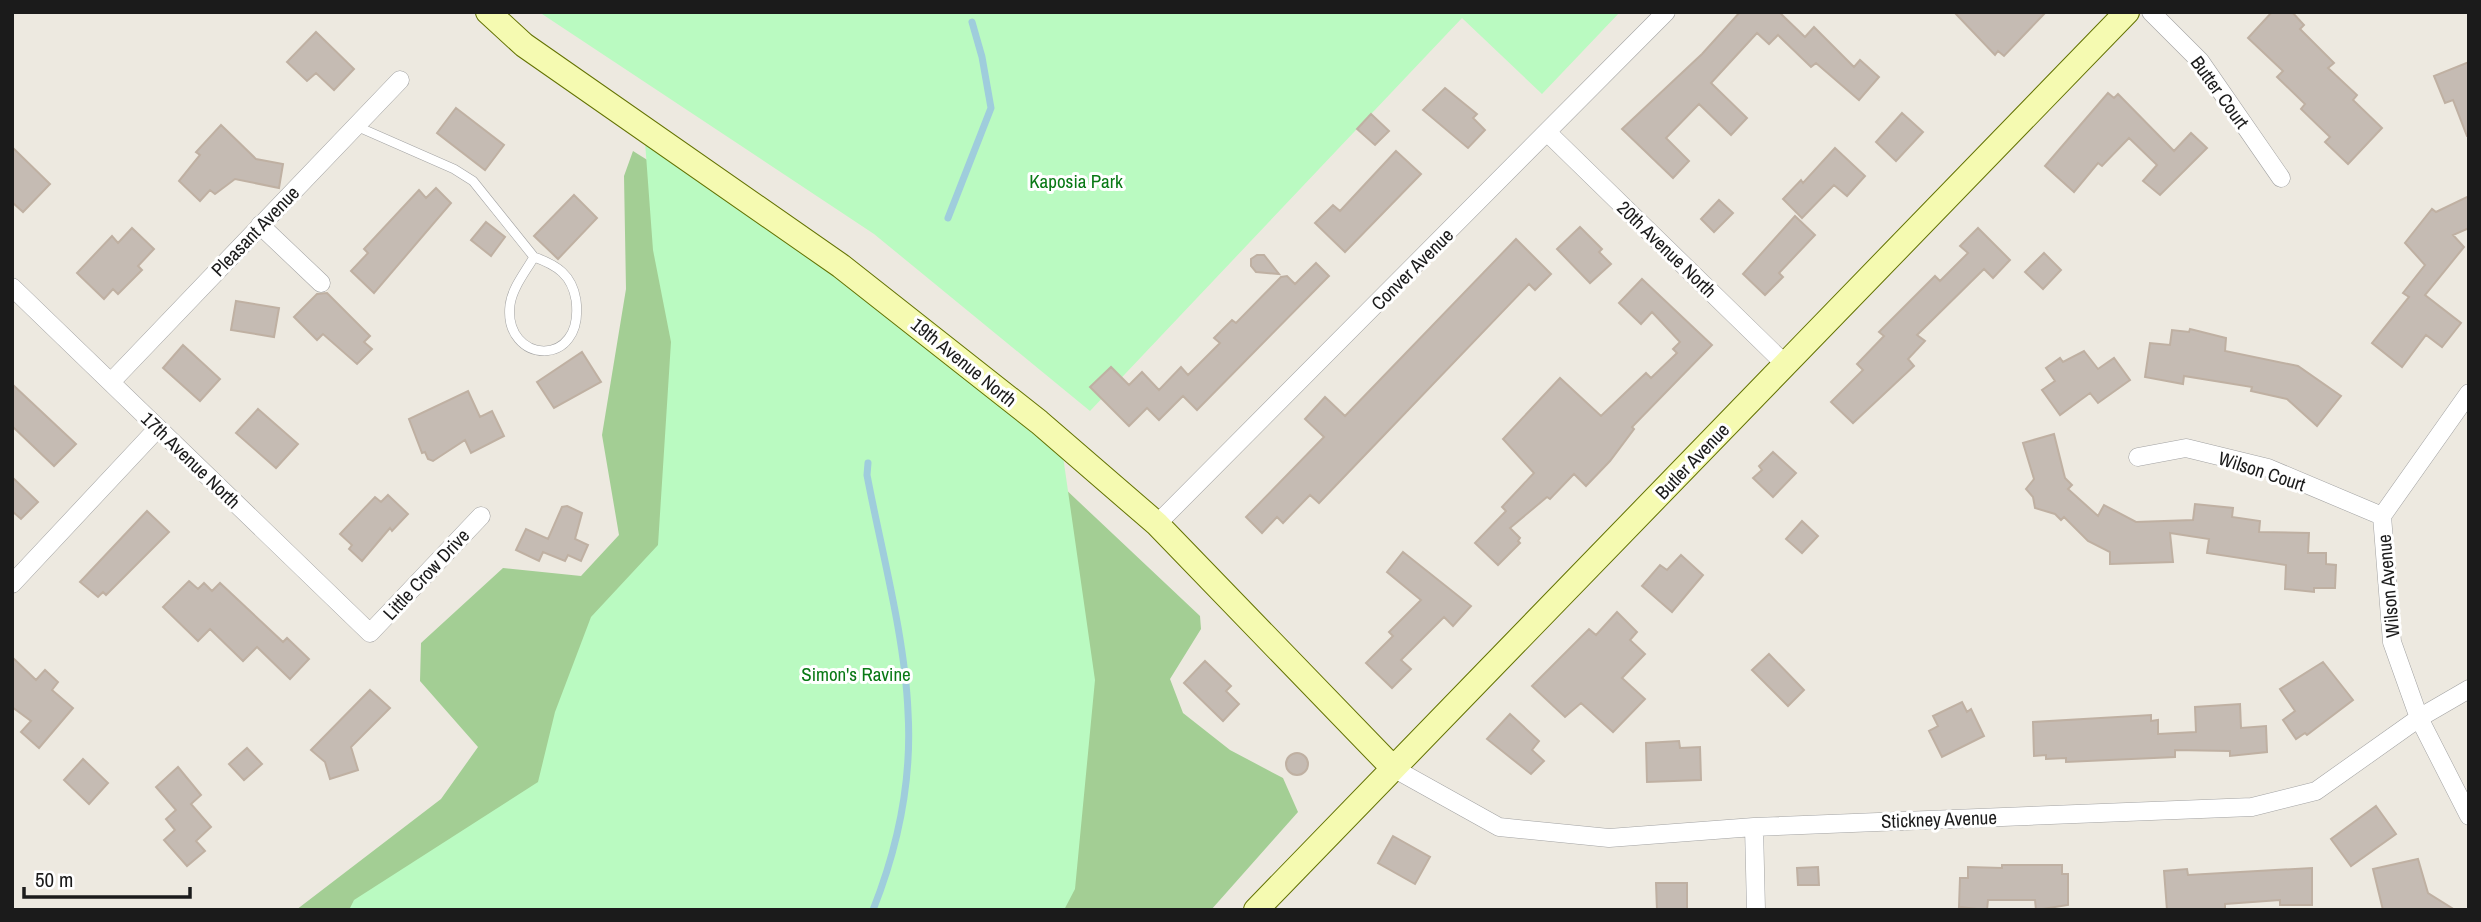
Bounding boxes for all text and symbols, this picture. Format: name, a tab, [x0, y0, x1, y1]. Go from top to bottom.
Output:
street label: Butter Court	[2185, 50, 2256, 134]
park label: Kaposia Park	[1029, 168, 1123, 194]
street label: Pleasant Avenue	[205, 180, 305, 282]
street label: 20th Avenue North	[1612, 195, 1722, 303]
street label: Conver Avenue	[1365, 222, 1459, 316]
street label: 19th Avenue North	[906, 311, 1022, 413]
street label: 17th Avenue North	[136, 406, 246, 514]
street label: Butler Avenue	[1649, 417, 1735, 505]
street label: Wilson Court	[2215, 445, 2309, 497]
street label: Little Crow Drive	[377, 523, 475, 625]
street label: Wilson Avenue	[2371, 533, 2405, 639]
park label: Simon's Ravine	[801, 661, 911, 687]
street label: Stickney Avenue	[1881, 804, 1997, 834]
scale bar	[24, 856, 191, 900]
text: 50 m	[35, 865, 73, 894]

